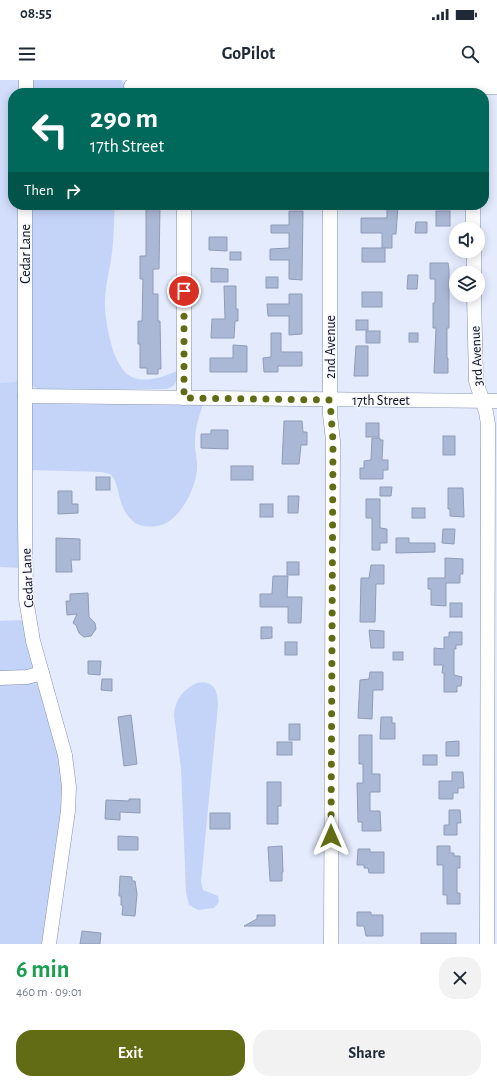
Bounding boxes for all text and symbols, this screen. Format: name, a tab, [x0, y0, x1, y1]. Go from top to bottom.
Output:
text: 08:55	[20, 6, 52, 21]
icon: menu	[16, 43, 38, 65]
icon: search	[459, 43, 481, 65]
text: GoPilot	[222, 45, 275, 63]
icon: left	[24, 104, 76, 156]
text: 290 m	[90, 105, 158, 133]
text: 17th Street	[90, 138, 164, 156]
icon: right	[62, 180, 84, 202]
text: Then	[24, 183, 54, 198]
map controls	[449, 222, 485, 302]
button: sound	[449, 222, 485, 258]
street label: Cedar Lane	[19, 224, 33, 284]
button: layers	[449, 266, 485, 302]
pin	[167, 274, 201, 308]
icon: arrive	[173, 280, 195, 302]
street label: 2nd Avenue	[324, 315, 338, 379]
street label: 3rd Avenue	[468, 325, 486, 387]
street label: 17th Street	[352, 394, 410, 408]
street label: Cedar Lane	[19, 548, 37, 608]
position arrow	[310, 815, 352, 857]
button: close	[439, 957, 481, 999]
text: 6 min	[16, 958, 70, 982]
text: 460 m · 09:01	[16, 986, 82, 999]
button: Exit	[16, 1030, 245, 1076]
button: Share	[253, 1030, 481, 1076]

